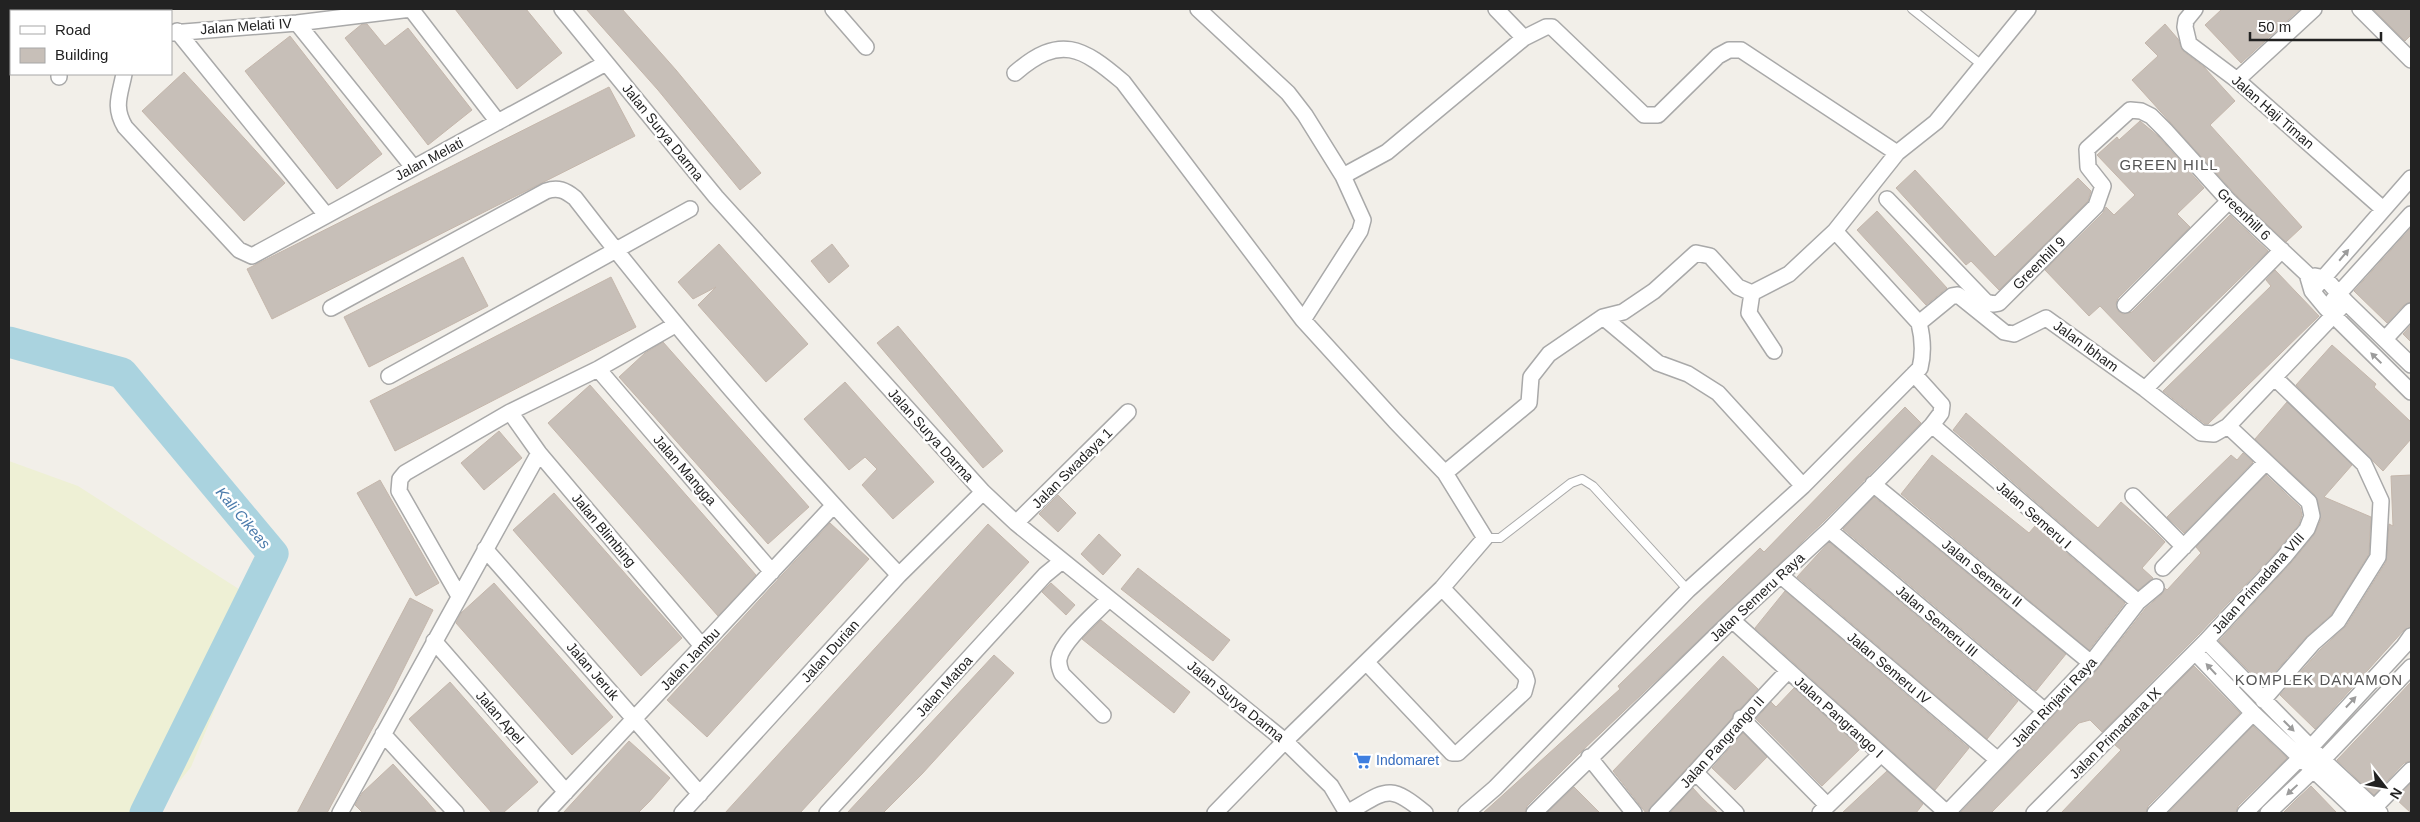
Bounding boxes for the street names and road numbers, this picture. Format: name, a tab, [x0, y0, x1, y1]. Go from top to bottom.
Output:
street label: Jalan Melati IV	[200, 15, 293, 37]
street label: Jalan Haji Timan	[2229, 72, 2317, 152]
street label: Jalan Surya Darma	[619, 80, 707, 184]
street label: Jalan Melati	[392, 134, 466, 184]
street label: Greenhill 6	[2214, 185, 2274, 243]
street label: Greenhill 9	[2009, 233, 2069, 293]
street label: Jalan Ibham	[2050, 317, 2122, 375]
street label: Jalan Surya Darma	[885, 385, 977, 485]
street label: Jalan Swadaya 1	[1029, 424, 1116, 511]
street label: Jalan Mangga	[650, 432, 720, 509]
street label: Jalan Semeru I	[1993, 478, 2075, 552]
street label: Jalan Blimbing	[569, 490, 639, 570]
street label: Jalan Primadana VIII	[2209, 529, 2307, 637]
street label: Jalan Semeru II	[1939, 536, 2025, 610]
street label: Jalan Semeru Raya	[1707, 549, 1808, 645]
street label: Jalan Semeru III	[1893, 582, 1981, 660]
street label: Jalan Durian	[798, 616, 862, 686]
street label: Jalan Jambu	[657, 625, 723, 693]
street label: Jalan Semeru IV	[1844, 629, 1934, 708]
street label: Jalan Jeruk	[563, 639, 623, 704]
street label: Jalan Matoa	[913, 652, 976, 720]
street label: Jalan Rinjani Raya	[2008, 654, 2100, 750]
street label: Jalan Surya Darma	[1184, 657, 1288, 745]
street label: Jalan Pangrango I	[1791, 673, 1887, 761]
street label: Jalan Primadana IX	[2066, 684, 2164, 782]
street label: Jalan Apel	[473, 687, 527, 747]
street label: Jalan Pangrango II	[1677, 693, 1767, 791]

